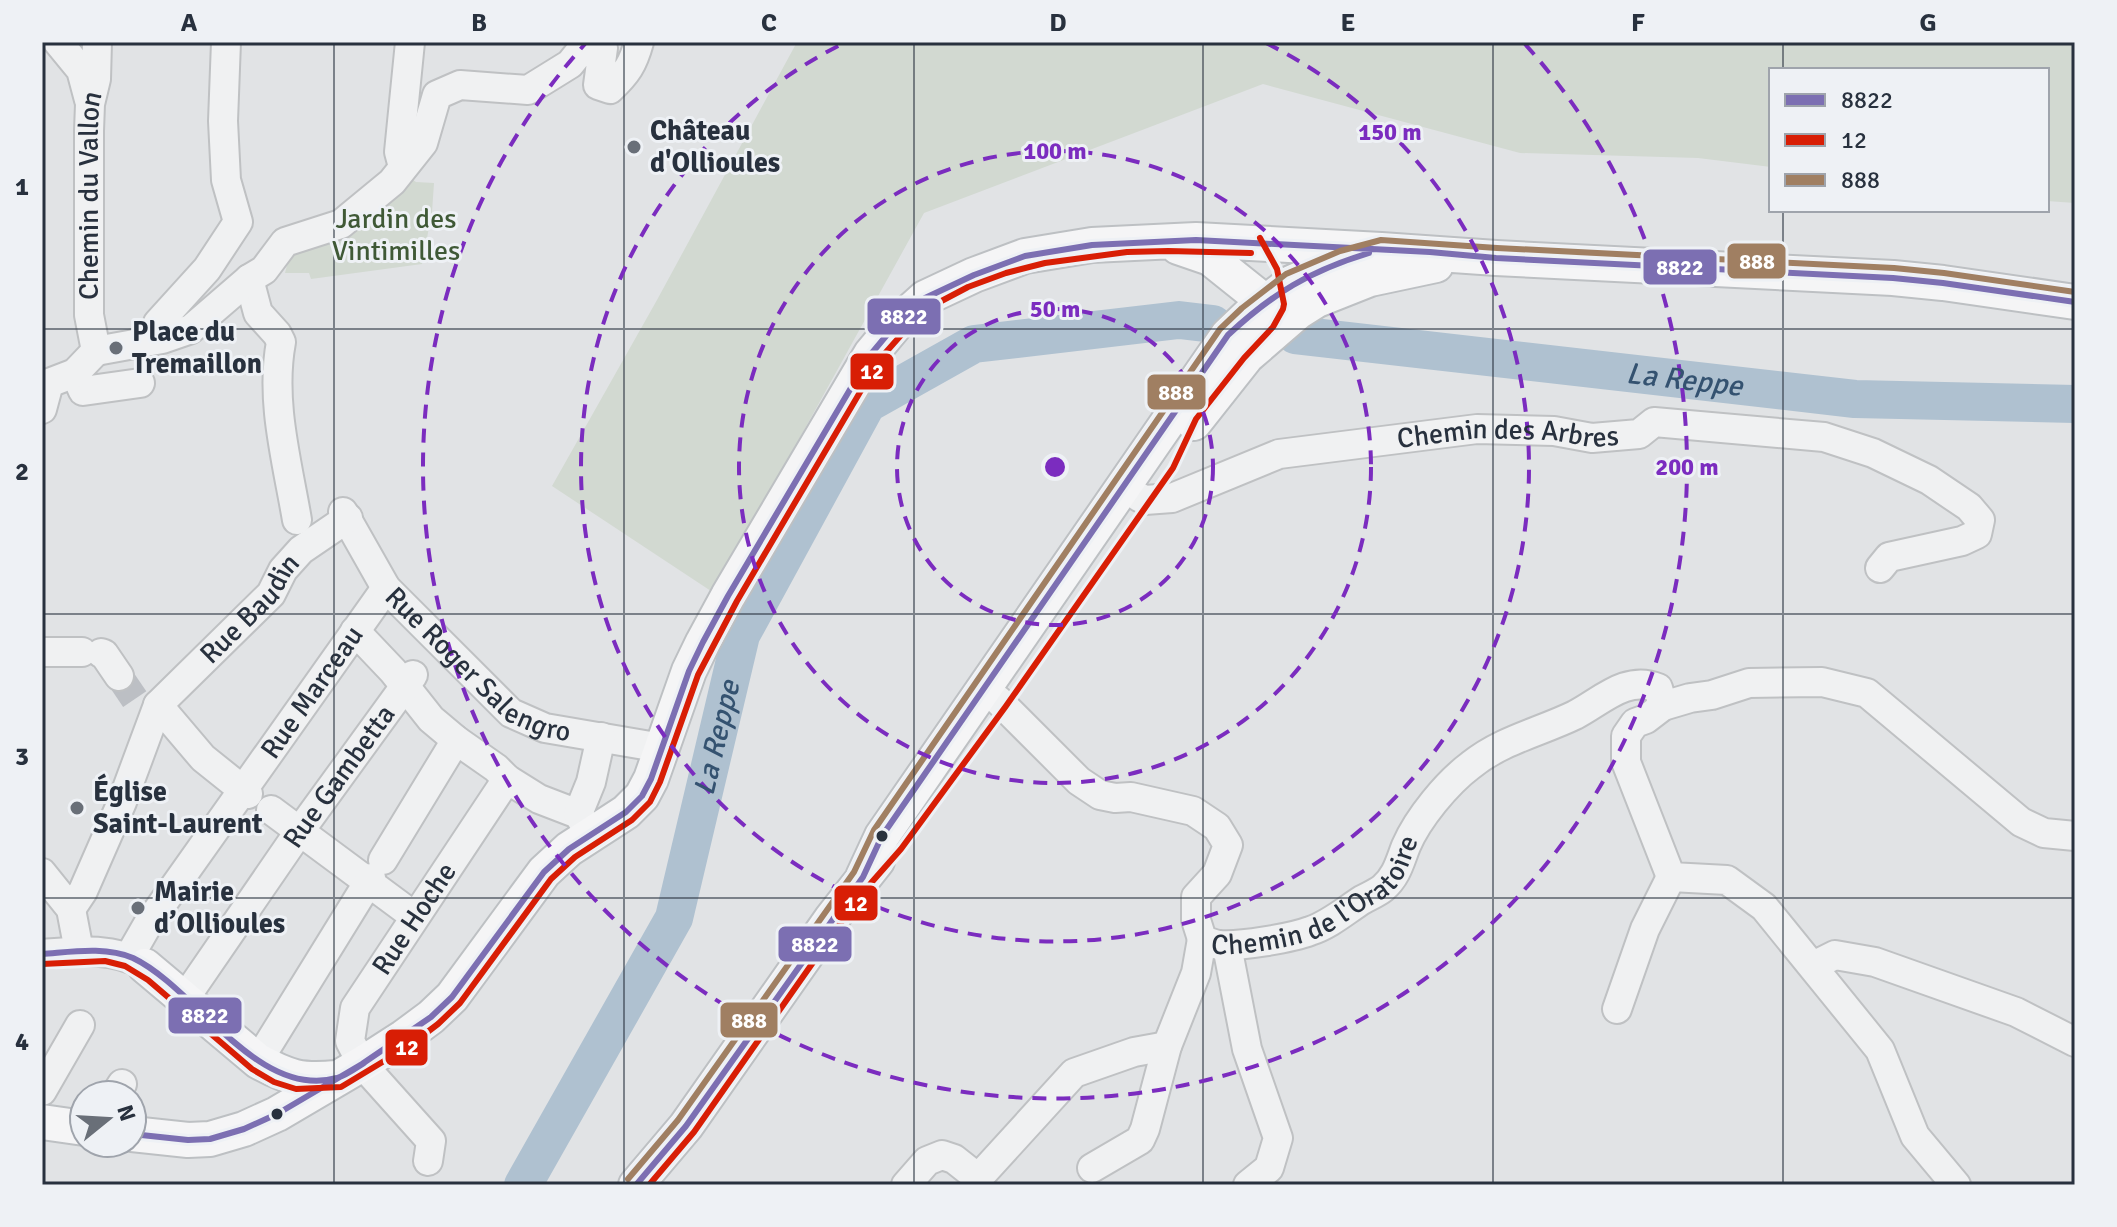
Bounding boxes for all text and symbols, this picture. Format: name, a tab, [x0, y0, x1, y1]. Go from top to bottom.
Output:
text: A	[181, 7, 198, 39]
text: B	[471, 7, 487, 39]
text: C	[761, 7, 777, 39]
text: D	[1049, 7, 1067, 39]
text: E	[1341, 7, 1355, 39]
text: F	[1631, 7, 1645, 39]
text: G	[1919, 7, 1937, 39]
legend	[1769, 68, 2049, 212]
text: 8822	[1841, 85, 1893, 115]
street label: Chemin du Vallon	[72, 88, 109, 300]
place label: Château d'Ollioules	[650, 114, 780, 180]
text: 150 m	[1358, 117, 1422, 147]
text: 12	[1841, 125, 1867, 155]
text: 100 m	[1023, 136, 1087, 166]
marker: Château d'Ollioules	[625, 138, 643, 156]
text: 888	[1841, 165, 1880, 195]
text: 1	[15, 171, 29, 203]
park label: Jardin des Vintimilles	[332, 202, 460, 268]
line badge: 888	[1726, 242, 1787, 280]
line badge: 8822	[1642, 248, 1718, 286]
text: 888	[1739, 248, 1775, 275]
text: 8822	[1656, 254, 1704, 281]
text: 50 m	[1030, 294, 1080, 324]
line badge: 8822	[866, 297, 942, 336]
text: 8822	[880, 303, 928, 330]
place label: Place du Tremaillon	[132, 315, 262, 381]
marker: Place du Tremaillon	[107, 339, 125, 357]
line badge: 12	[849, 352, 895, 391]
water label: La Reppe	[1624, 355, 1746, 405]
text: 12	[860, 358, 884, 385]
line badge: 888	[1146, 373, 1207, 411]
text: 888	[1158, 379, 1194, 406]
street label: Chemin des Arbres	[1395, 412, 1620, 456]
text: 200 m	[1655, 452, 1719, 482]
centre of rings	[1041, 453, 1069, 481]
text: 2	[15, 456, 29, 488]
street label: Rue Baudin	[193, 546, 307, 671]
street label: Rue Roger Salengro	[378, 580, 573, 749]
street label: Rue Marceau	[253, 619, 371, 765]
water label: La Reppe	[685, 675, 749, 799]
street label: Rue Gambetta	[276, 698, 403, 855]
text: 3	[15, 741, 29, 773]
place label: Église Saint-Laurent	[93, 773, 263, 841]
marker: Église Saint-Laurent	[68, 799, 86, 817]
unlabelled marker	[874, 828, 890, 844]
street label: Chemin de l'Oratoire	[1210, 830, 1426, 963]
street label: Rue Hoche	[365, 856, 464, 981]
place label: Mairie d’Ollioules	[154, 875, 285, 941]
line badge: 12	[833, 884, 879, 922]
text: 12	[844, 890, 868, 917]
marker: Mairie d’Ollioules	[129, 899, 147, 917]
line badge: 8822	[777, 925, 853, 963]
text: 8822	[791, 931, 839, 958]
line badge: 8822	[167, 996, 243, 1035]
line badge: 888	[719, 1001, 779, 1039]
text: 8822	[181, 1002, 229, 1029]
text: 888	[731, 1007, 767, 1034]
text: 4	[15, 1026, 29, 1058]
line badge: 12	[384, 1028, 429, 1067]
text: 12	[395, 1034, 419, 1061]
north arrow	[68, 1079, 148, 1159]
text: N	[111, 1102, 142, 1124]
unlabelled marker	[269, 1106, 285, 1122]

